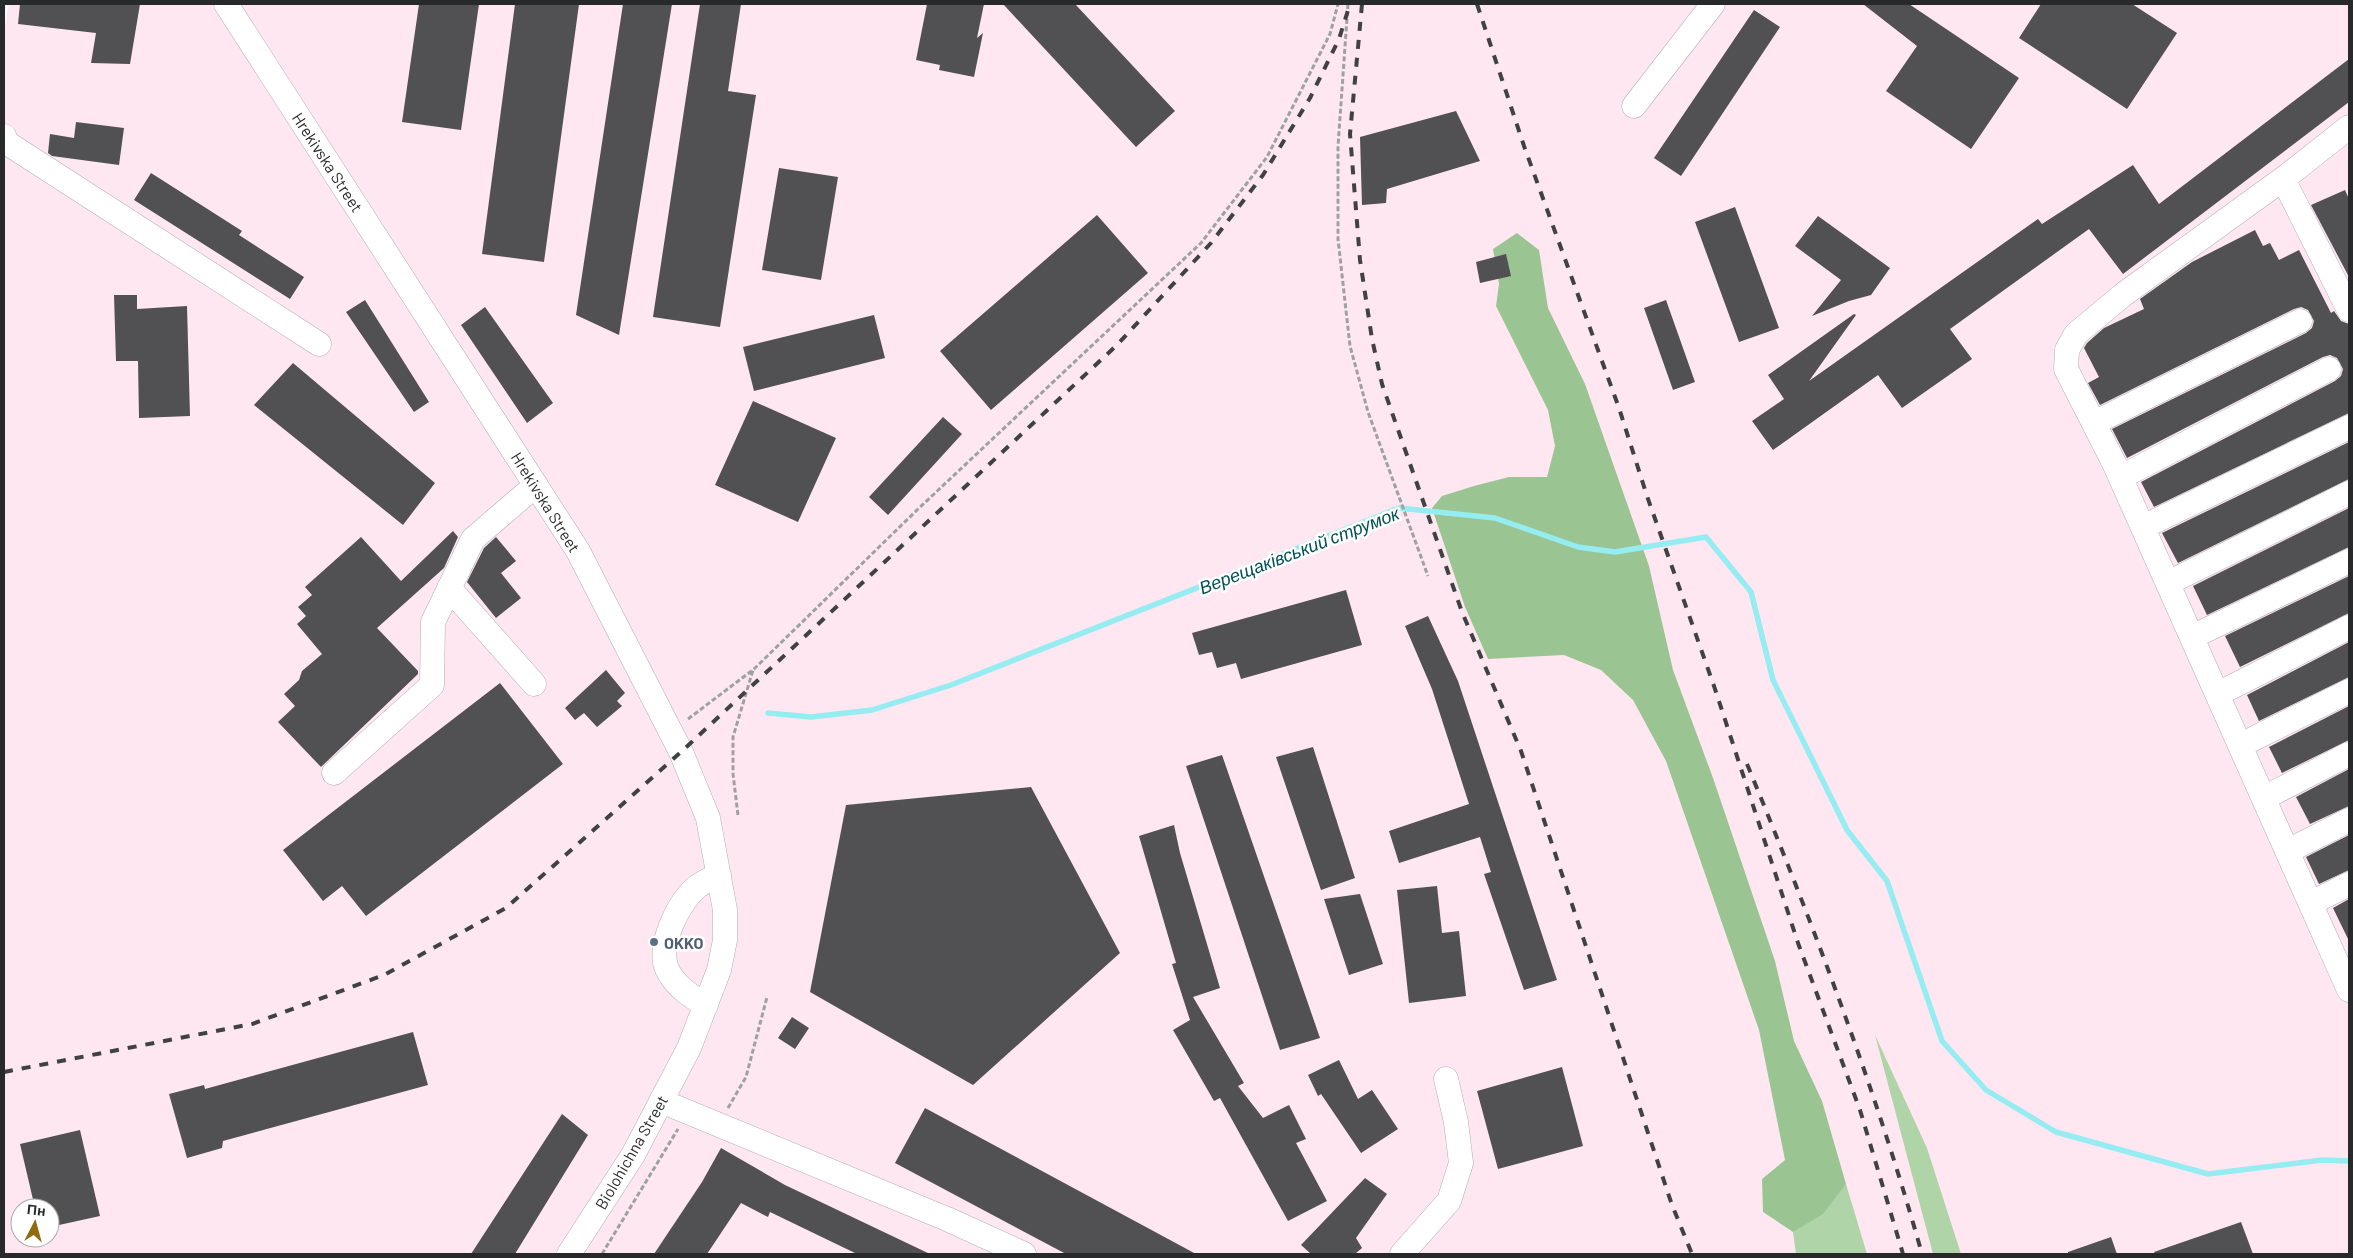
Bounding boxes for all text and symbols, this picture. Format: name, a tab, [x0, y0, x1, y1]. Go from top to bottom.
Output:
street label: Hrekivska Street	[289, 109, 367, 215]
street label: Hrekivska Street	[508, 448, 584, 556]
water label: Верещаківський струмок	[1196, 501, 1404, 598]
place label: OKKO	[664, 933, 704, 952]
marker: OKKO	[648, 936, 660, 948]
street label: Biolohichna Street	[591, 1092, 671, 1212]
north arrow	[10, 1198, 60, 1248]
text: Пн	[26, 1200, 47, 1219]

